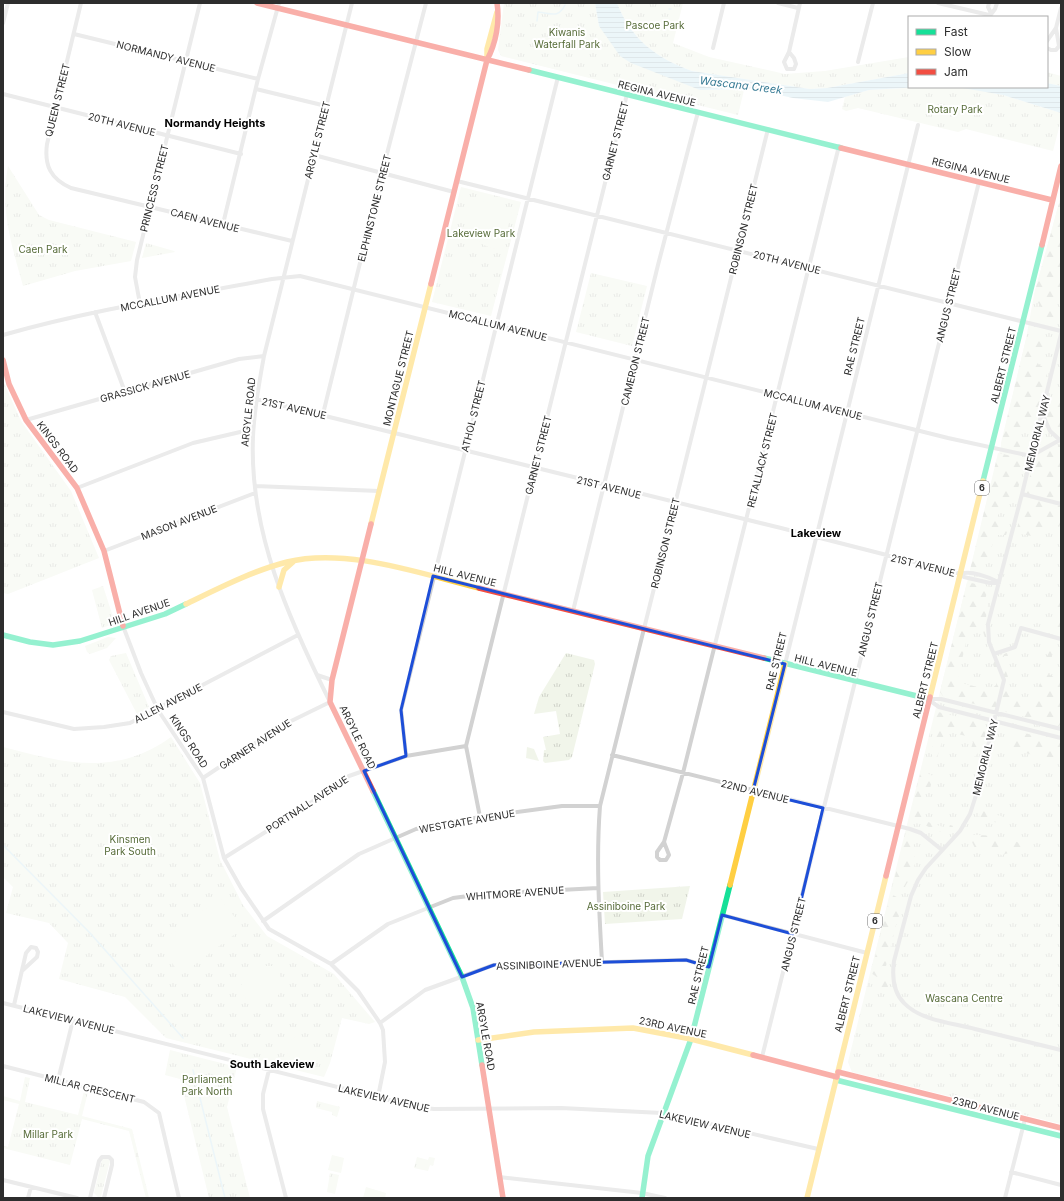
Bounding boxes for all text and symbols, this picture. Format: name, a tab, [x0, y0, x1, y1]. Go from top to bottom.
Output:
legend	[908, 16, 1048, 88]
park label: Pascoe Park	[625, 19, 685, 31]
text: Fast	[944, 24, 968, 39]
park label: Kiwanis Waterfall Park	[534, 26, 601, 50]
street label: NORMANDY AVENUE	[115, 38, 217, 74]
text: Slow	[944, 44, 972, 59]
street label: QUEEN STREET	[42, 62, 72, 138]
text: Jam	[944, 64, 968, 79]
water label: Wascana Creek	[699, 73, 784, 97]
street label: REGINA AVENUE	[617, 78, 697, 108]
street label: ARGYLE STREET	[302, 100, 332, 180]
street label: GARNET STREET	[599, 100, 631, 182]
park label: Rotary Park	[928, 103, 983, 115]
street label: 20TH AVENUE	[87, 110, 157, 138]
district label: Normandy Heights	[165, 116, 265, 130]
street label: PRINCESS STREET	[137, 143, 171, 233]
street label: ELPHINSTONE STREET	[355, 153, 393, 263]
street label: REGINA AVENUE	[931, 155, 1011, 185]
street label: ROBINSON STREET	[726, 182, 760, 276]
street label: CAEN AVENUE	[169, 206, 241, 234]
park label: Lakeview Park	[447, 227, 516, 239]
park label: Caen Park	[19, 243, 68, 255]
street label: 20TH AVENUE	[752, 248, 822, 276]
street label: ANGUS STREET	[933, 267, 963, 343]
street label: MCCALLUM AVENUE	[119, 282, 221, 314]
street label: MCCALLUM AVENUE	[448, 307, 548, 343]
street label: CAMERON STREET	[618, 315, 652, 407]
street label: RAE STREET	[841, 315, 867, 377]
street label: ALBERT STREET	[988, 325, 1018, 405]
street label: MONTAGUE STREET	[380, 329, 416, 427]
street label: GRASSICK AVENUE	[99, 367, 191, 405]
street label: ARGYLE ROAD	[238, 377, 258, 447]
street label: ATHOL STREET	[458, 379, 488, 453]
street label: MCCALLUM AVENUE	[763, 386, 863, 422]
street label: MEMORIAL WAY	[1022, 393, 1052, 473]
street label: 21ST AVENUE	[261, 395, 327, 421]
street label: RETALLACK STREET	[744, 411, 780, 509]
street label: GARNET STREET	[522, 414, 554, 496]
street label: KINGS ROAD	[35, 419, 81, 475]
street label: 21ST AVENUE	[576, 473, 642, 501]
road number: 6	[975, 481, 989, 495]
street label: ROBINSON STREET	[648, 496, 682, 590]
street label: MASON AVENUE	[139, 502, 219, 542]
district label: Lakeview	[791, 526, 842, 540]
street label: 21ST AVENUE	[890, 551, 956, 579]
street label: HILL AVENUE	[432, 561, 498, 589]
street label: ANGUS STREET	[855, 581, 885, 657]
street label: HILL AVENUE	[107, 596, 171, 628]
street label: RAE STREET	[763, 630, 789, 692]
street label: ALBERT STREET	[910, 640, 940, 720]
street label: HILL AVENUE	[793, 651, 859, 679]
street label: ALLEN AVENUE	[132, 681, 204, 725]
street label: ARGYLE ROAD	[337, 703, 379, 771]
street label: KINGS ROAD	[167, 712, 211, 770]
street label: GARNER AVENUE	[217, 716, 293, 772]
street label: MEMORIAL WAY	[970, 717, 1000, 797]
street label: PORTNALL AVENUE	[264, 773, 350, 835]
street label: 22ND AVENUE	[720, 777, 790, 805]
street label: WESTGATE AVENUE	[418, 807, 516, 835]
park label: Kinsmen Park South	[104, 833, 156, 857]
street label: WHITMORE AVENUE	[465, 884, 565, 902]
street label: ANGUS STREET	[778, 896, 808, 972]
park label: Assiniboine Park	[587, 900, 666, 912]
road number: 6	[868, 914, 882, 928]
street label: RAE STREET	[685, 944, 711, 1006]
street label: ALBERT STREET	[832, 954, 862, 1034]
street label: ASSINIBOINE AVENUE	[496, 956, 602, 972]
park label: Wascana Centre	[925, 992, 1003, 1004]
street label: ARGYLE ROAD	[474, 1001, 498, 1071]
street label: LAKEVIEW AVENUE	[22, 1002, 116, 1036]
street label: 23RD AVENUE	[638, 1014, 708, 1040]
district label: South Lakeview	[230, 1057, 315, 1071]
street label: MILLAR CRESCENT	[44, 1071, 136, 1105]
park label: Parliament Park North	[182, 1073, 233, 1097]
street label: LAKEVIEW AVENUE	[337, 1082, 431, 1114]
street label: 23RD AVENUE	[951, 1094, 1021, 1122]
street label: LAKEVIEW AVENUE	[658, 1108, 752, 1140]
park label: Millar Park	[23, 1128, 73, 1140]

